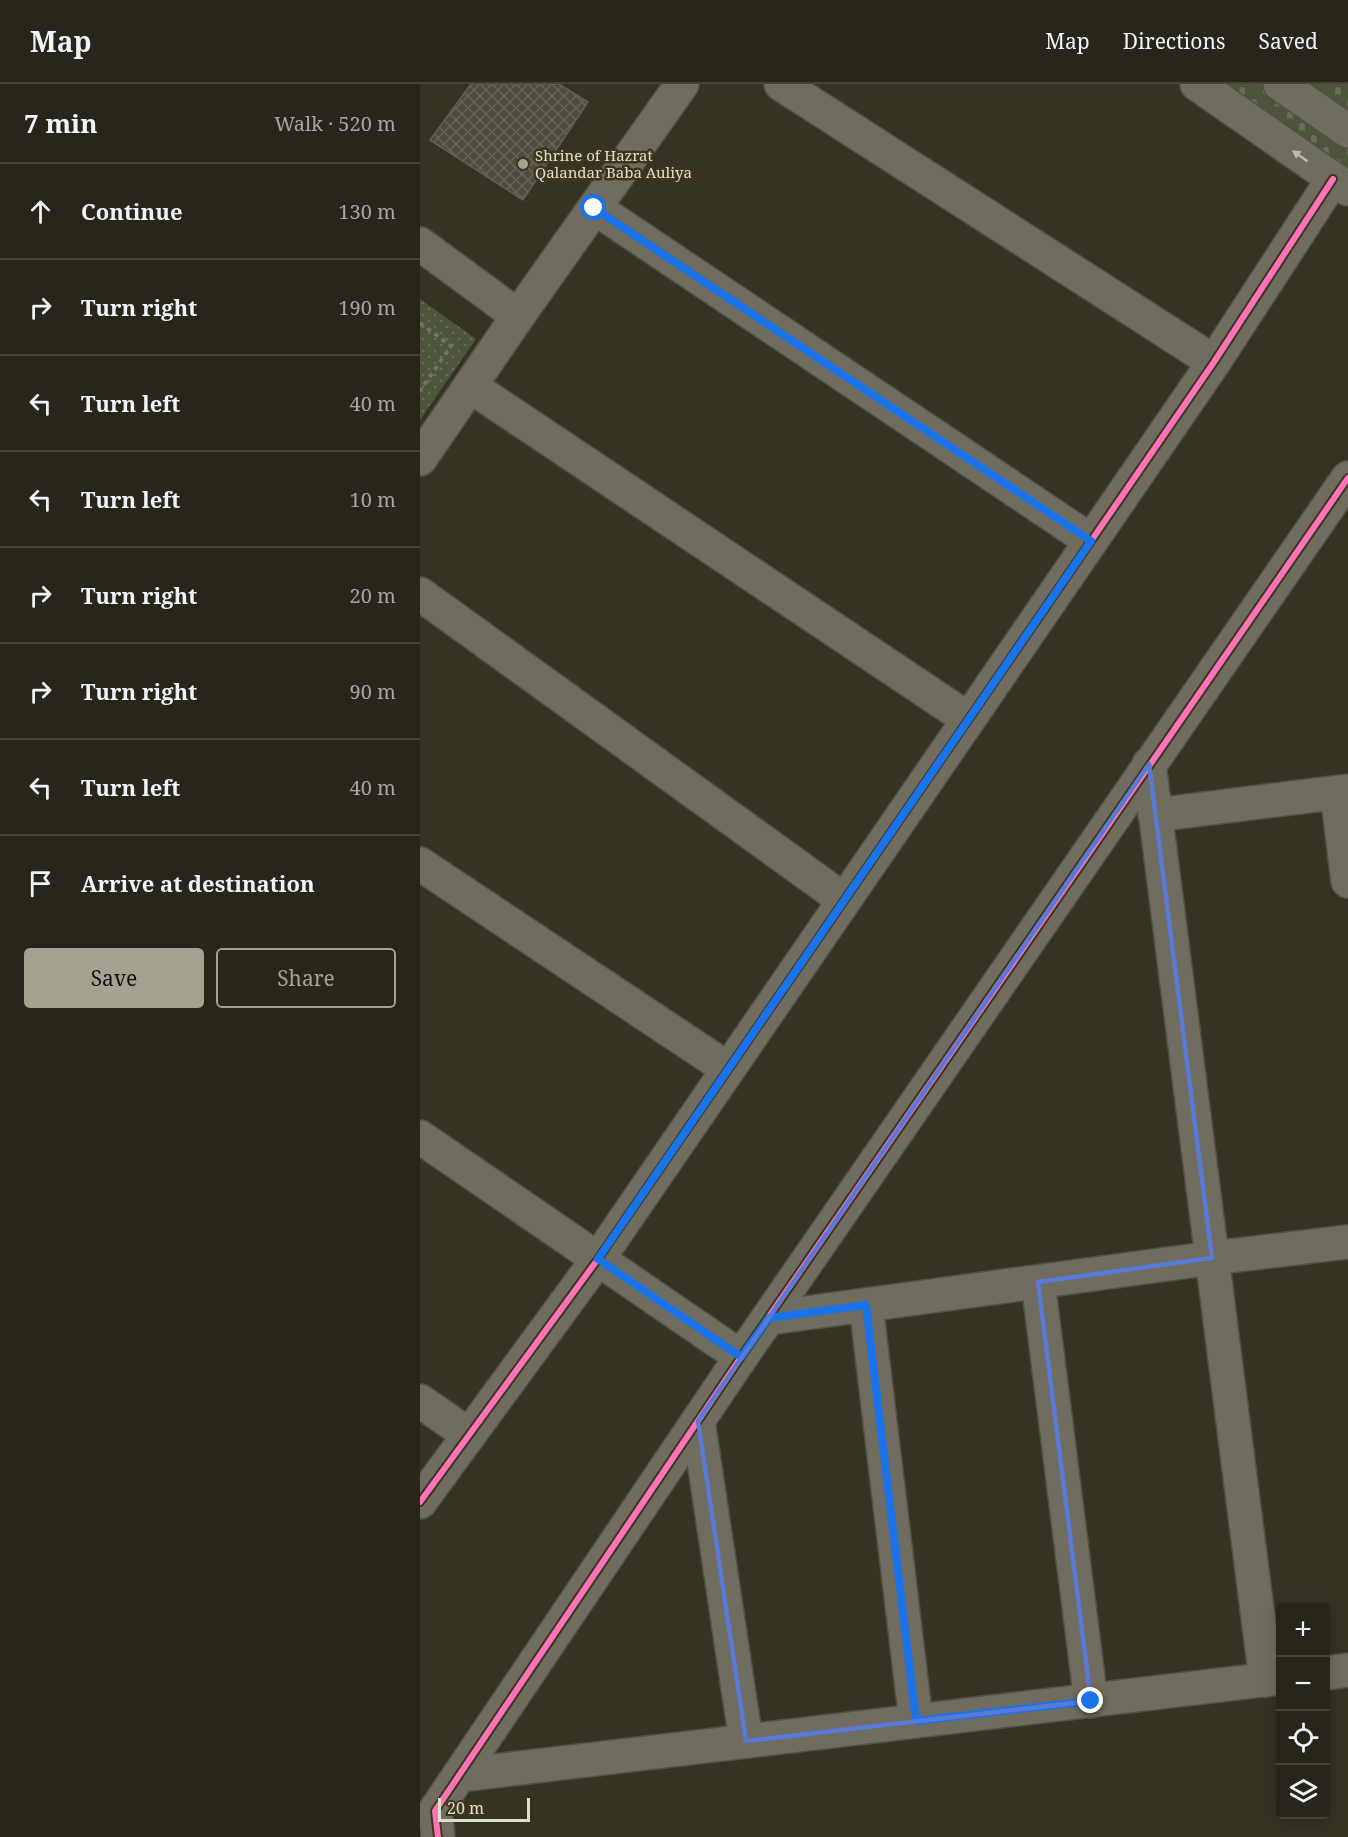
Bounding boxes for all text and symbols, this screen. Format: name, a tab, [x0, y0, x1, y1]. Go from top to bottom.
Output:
text: Map	[30, 22, 92, 60]
text: Map	[1045, 27, 1090, 55]
text: Directions	[1123, 27, 1225, 55]
text: Saved	[1258, 27, 1318, 55]
text: 7 min	[24, 105, 98, 141]
text: Walk · 520 m	[274, 110, 396, 137]
place label: Shrine of Hazrat Qalandar Baba Auliya	[535, 145, 692, 182]
one-way arrow	[1292, 151, 1308, 162]
marker: Shrine of Hazrat Qalandar Baba Auliya	[516, 157, 530, 171]
route start	[580, 194, 606, 220]
icon: ahead	[24, 195, 57, 228]
text: Continue	[81, 196, 183, 226]
text: 130 m	[338, 198, 396, 225]
icon: right	[24, 291, 57, 324]
text: Turn right	[81, 292, 197, 322]
text: 190 m	[338, 294, 396, 321]
icon: left	[24, 387, 57, 420]
text: Turn left	[81, 388, 180, 418]
text: 40 m	[350, 390, 396, 417]
icon: left	[24, 483, 57, 516]
text: Turn left	[81, 484, 180, 514]
text: 10 m	[350, 486, 396, 513]
icon: right	[24, 579, 57, 612]
text: Turn right	[81, 580, 197, 610]
text: 20 m	[350, 582, 396, 609]
icon: right	[24, 675, 57, 708]
text: Turn right	[81, 676, 197, 706]
text: 90 m	[350, 678, 396, 705]
icon: left	[24, 771, 57, 804]
text: Turn left	[81, 772, 180, 802]
text: 40 m	[350, 774, 396, 801]
icon: arrive	[24, 867, 57, 900]
text: Arrive at destination	[81, 868, 315, 898]
button: Save	[24, 948, 204, 1008]
button: Share	[216, 948, 396, 1008]
map controls	[1276, 1603, 1330, 1819]
button: +	[1276, 1603, 1330, 1657]
button: −	[1276, 1657, 1330, 1711]
route end	[1077, 1687, 1103, 1713]
button: locate	[1276, 1711, 1330, 1765]
button: layers	[1276, 1765, 1330, 1819]
scale bar	[438, 1795, 530, 1822]
text: 20 m	[447, 1797, 484, 1819]

